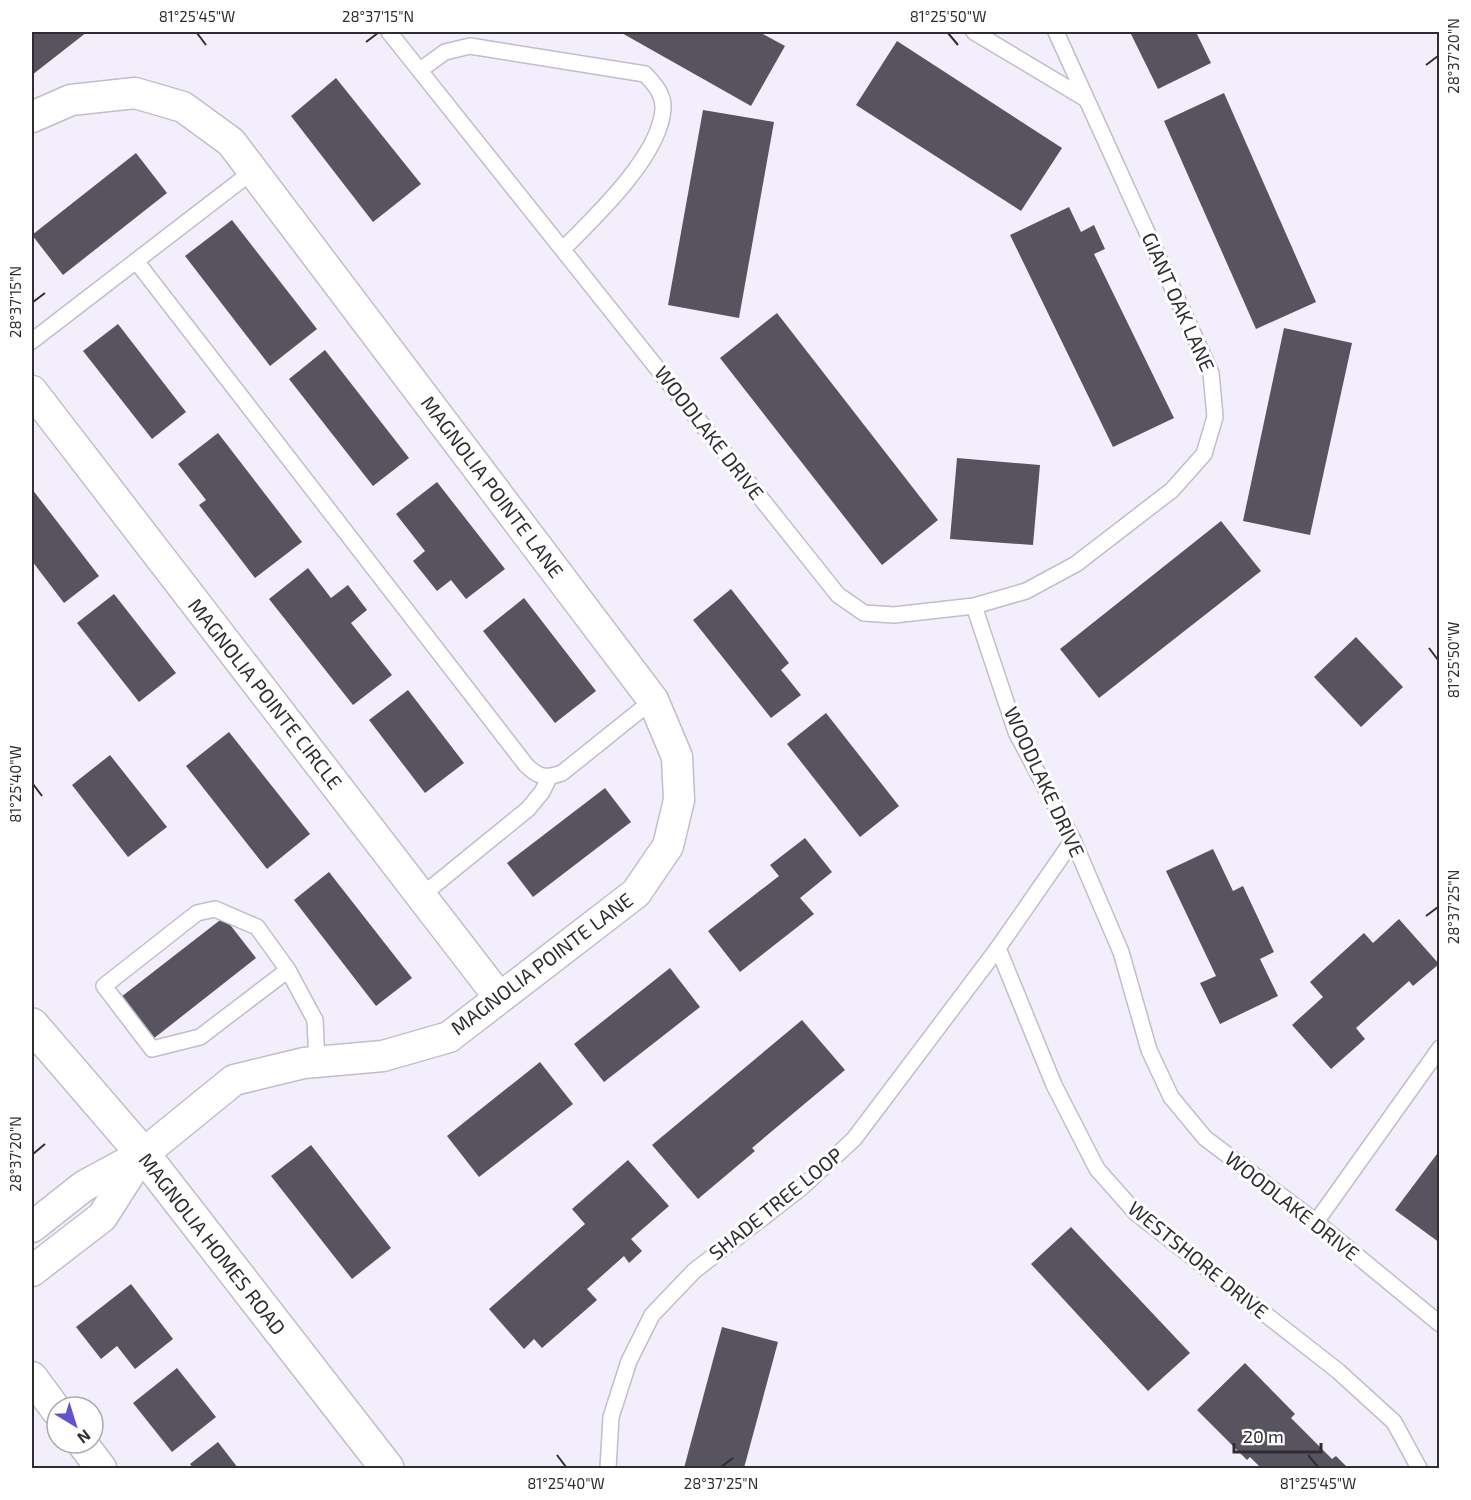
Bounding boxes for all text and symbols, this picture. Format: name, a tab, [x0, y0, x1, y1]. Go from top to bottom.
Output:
text: 81°25'45"W	[159, 7, 235, 25]
text: 28°37'15"N	[342, 7, 414, 25]
text: 81°25'50"W	[910, 7, 986, 25]
text: 28°37'20"N	[1444, 18, 1462, 94]
street label: GIANT OAK LANE	[1137, 228, 1220, 375]
text: 28°37'15"N	[6, 266, 24, 338]
street label: WOODLAKE DRIVE	[650, 361, 770, 504]
street label: MAGNOLIA POINTE LANE	[417, 391, 569, 582]
street label: MAGNOLIA POINTE CIRCLE	[184, 593, 348, 794]
text: 81°25'50"W	[1444, 622, 1462, 698]
street label: WOODLAKE DRIVE	[1000, 703, 1090, 861]
text: 81°25'40"W	[6, 745, 24, 823]
text: 28°37'25"N	[1444, 870, 1462, 944]
street label: MAGNOLIA POINTE LANE	[446, 887, 637, 1039]
text: 28°37'20"N	[6, 1116, 24, 1192]
street label: SHADE TREE LOOP	[704, 1142, 847, 1264]
street label: WOODLAKE DRIVE	[1221, 1145, 1364, 1265]
street label: MAGNOLIA HOMES ROAD	[134, 1148, 291, 1339]
street label: WESTSHORE DRIVE	[1124, 1195, 1273, 1323]
north arrow	[45, 1395, 105, 1455]
scale bar	[1234, 1416, 1321, 1454]
text: 20 m	[1243, 1425, 1284, 1447]
text: N	[74, 1426, 95, 1448]
text: 81°25'40"W	[527, 1474, 605, 1492]
text: 28°37'25"N	[684, 1474, 758, 1492]
text: 81°25'45"W	[1280, 1474, 1356, 1492]

